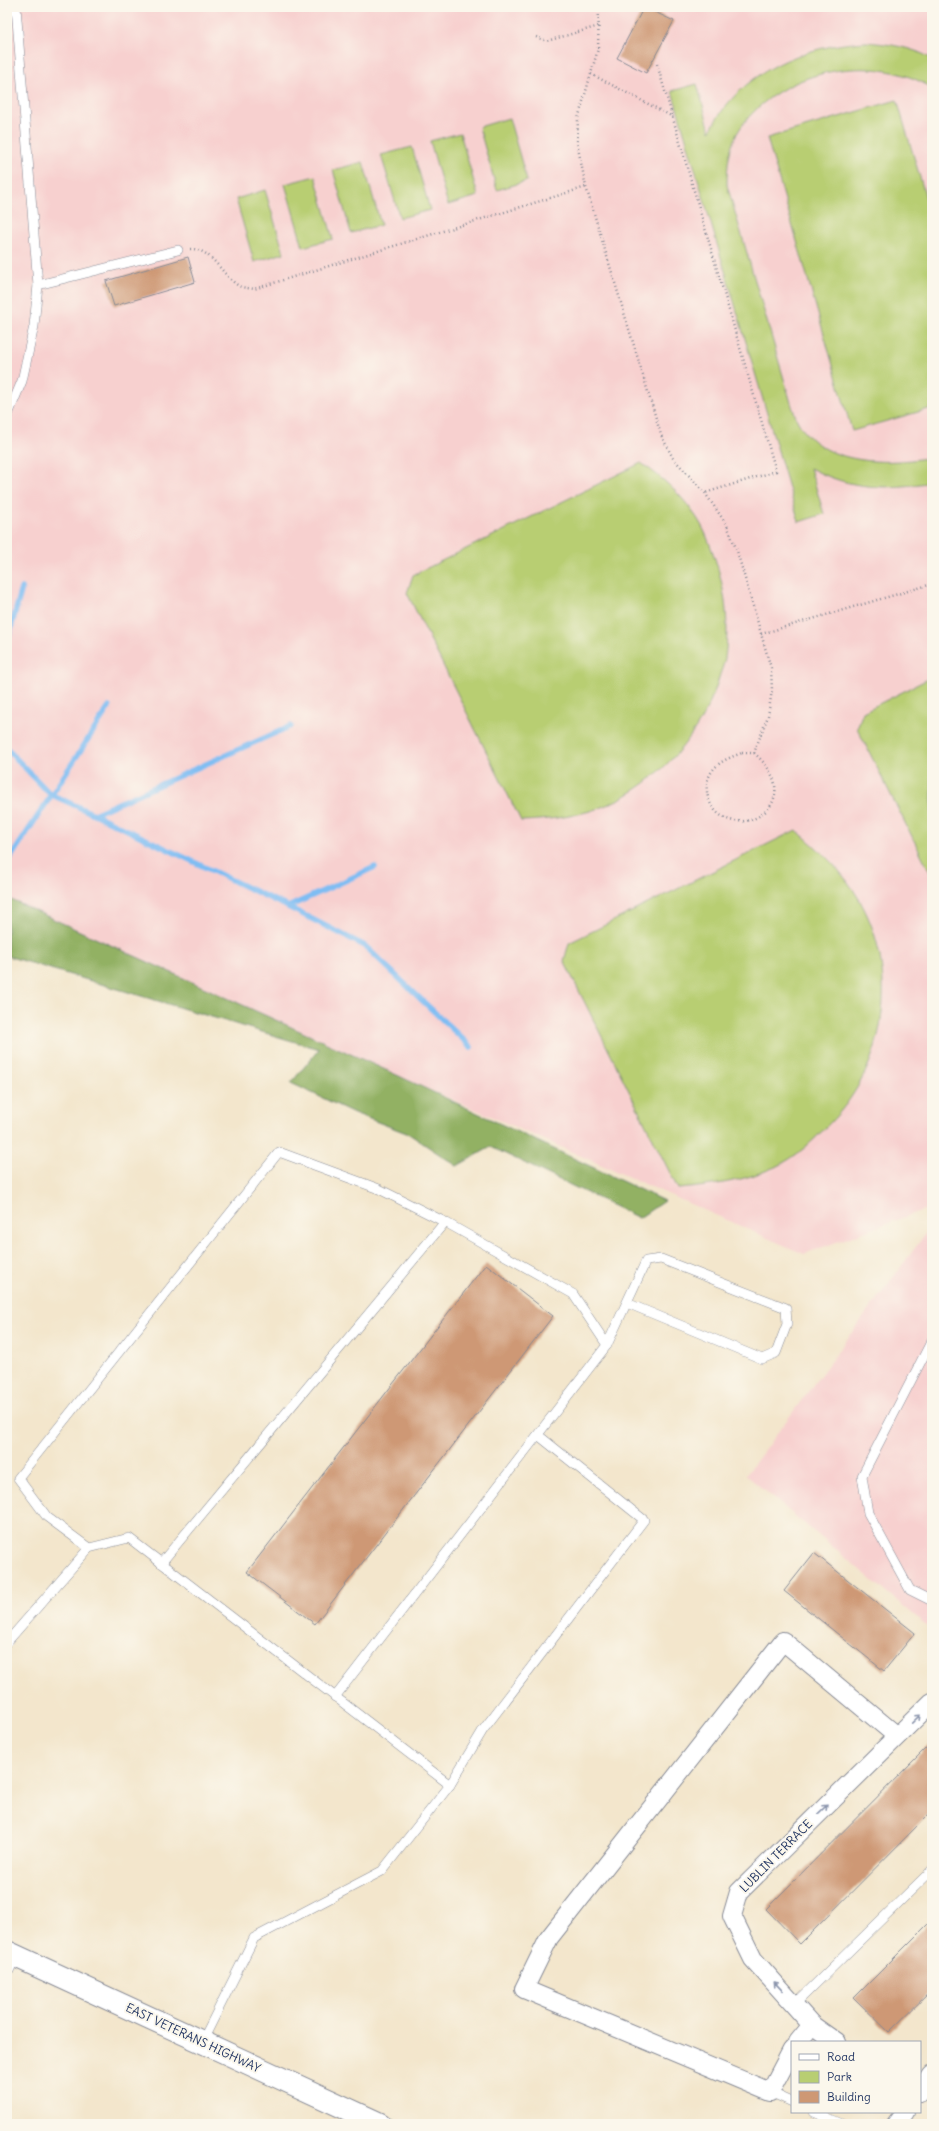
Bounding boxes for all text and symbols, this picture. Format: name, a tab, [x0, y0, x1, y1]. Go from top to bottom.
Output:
one-way arrow	[911, 1714, 921, 1723]
one-way arrow	[818, 1805, 828, 1814]
street label: LUBLIN TERRACE	[736, 1816, 815, 1895]
one-way arrow	[774, 1981, 783, 1991]
street label: EAST VETERANS HIGHWAY	[123, 2000, 263, 2076]
legend	[791, 2041, 921, 2113]
text: Road	[827, 2049, 855, 2064]
text: Park	[827, 2069, 852, 2084]
text: Building	[827, 2089, 871, 2104]

